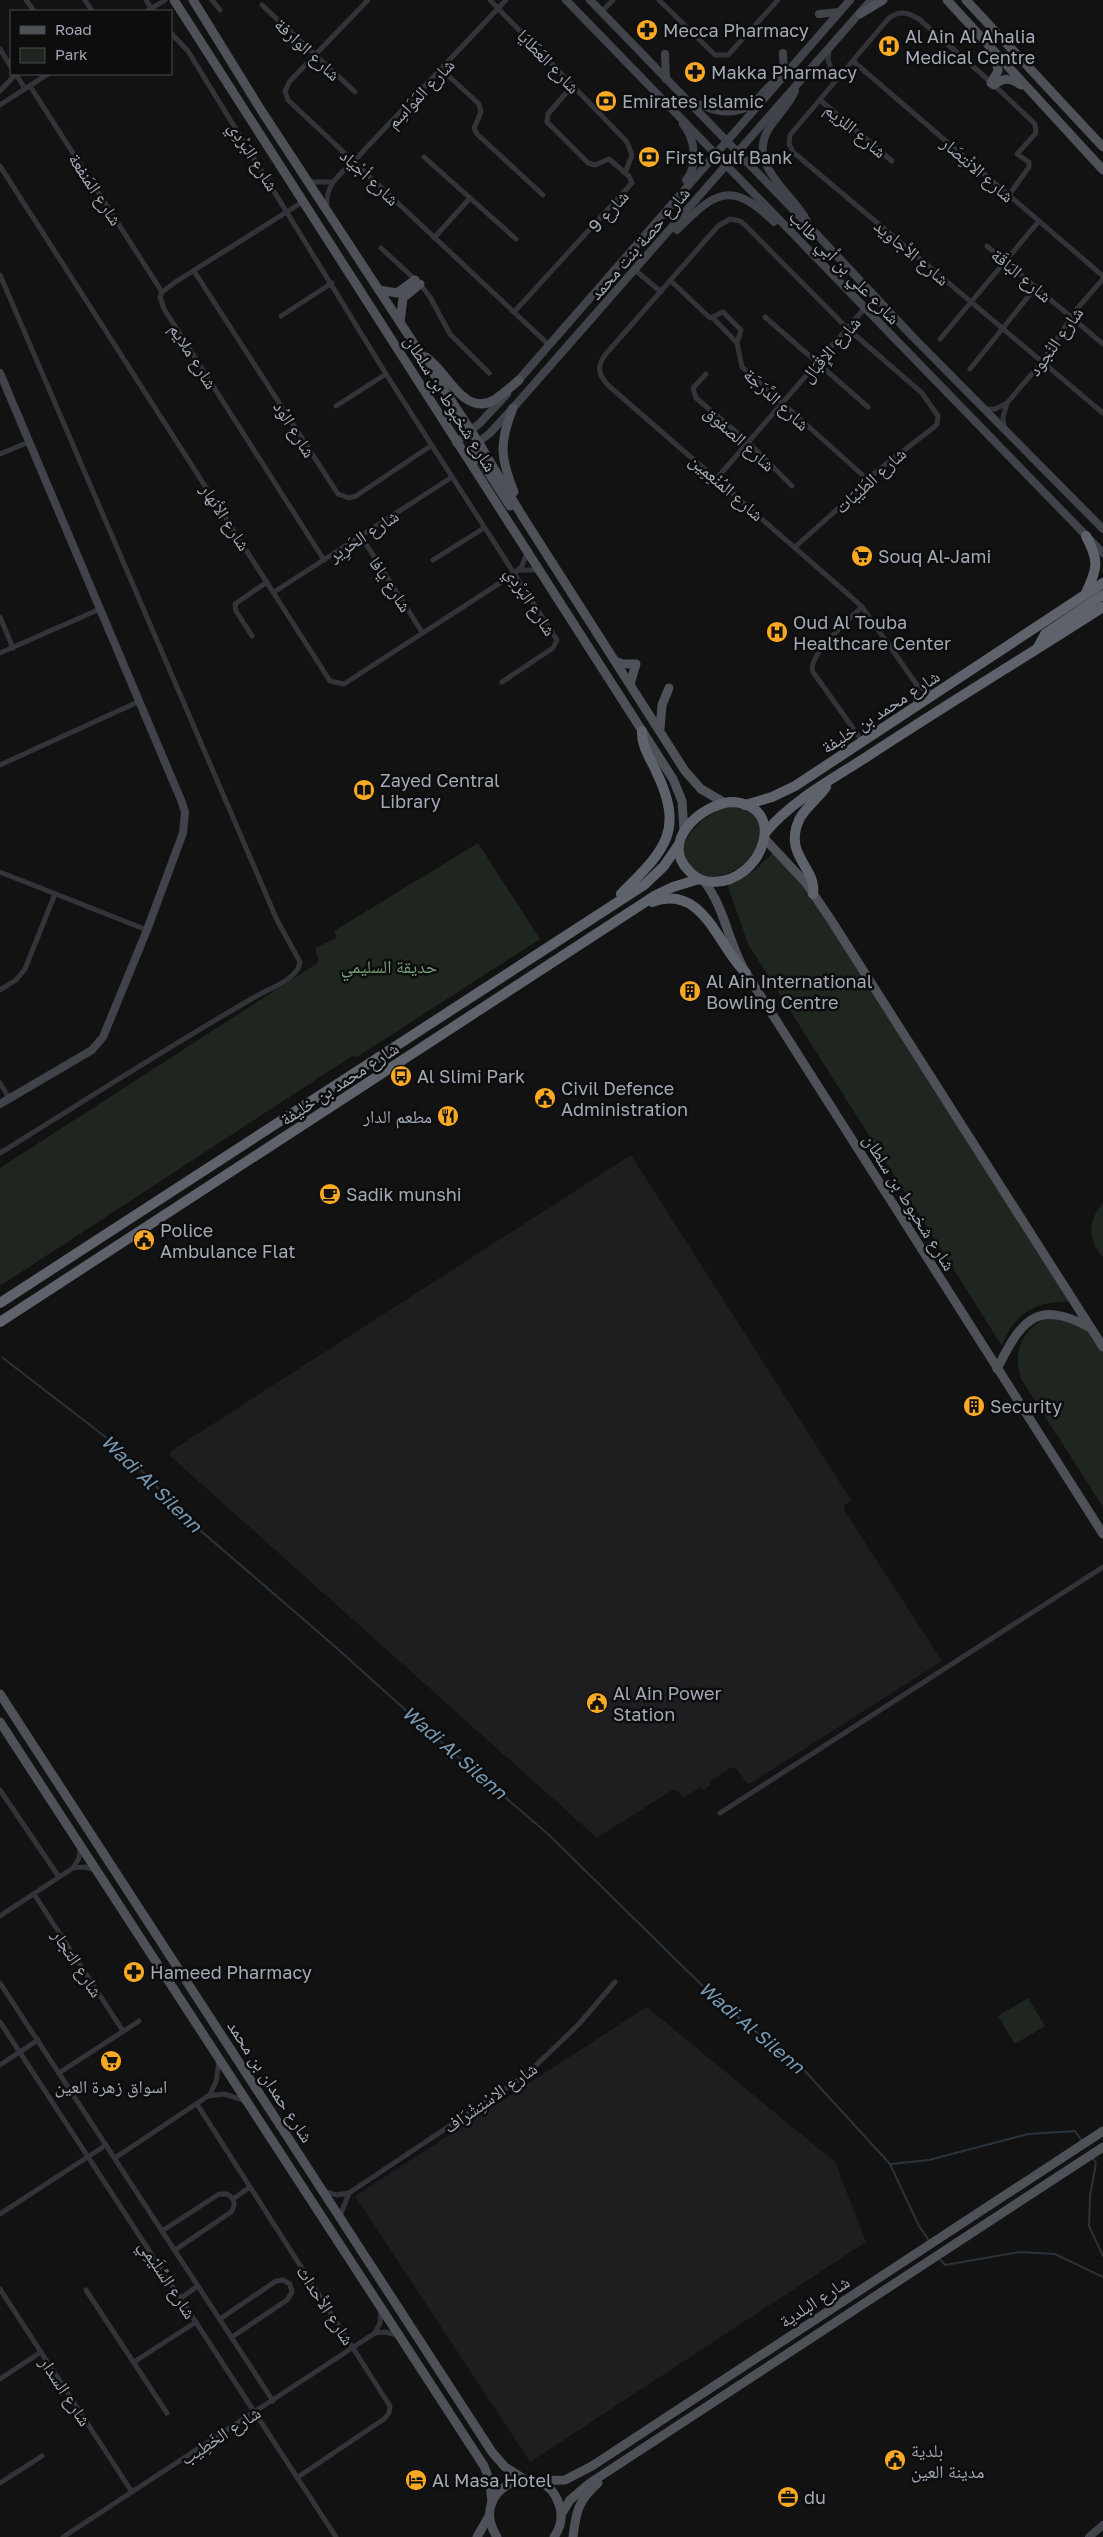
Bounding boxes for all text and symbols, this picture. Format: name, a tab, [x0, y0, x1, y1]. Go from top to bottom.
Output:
legend	[10, 10, 172, 75]
street label: شارع الوارفة	[270, 13, 346, 86]
pharmacy icon: Mecca Pharmacy	[635, 18, 659, 42]
place label: Mecca Pharmacy	[663, 19, 809, 41]
text: Road	[55, 20, 92, 38]
street label: شارع العَطَايَا	[512, 24, 585, 98]
place label: Al Ain Al Ahalia Medical Centre	[905, 25, 1035, 68]
hospital icon: Al Ain Al Ahalia Medical Centre	[877, 34, 901, 58]
text: Park	[55, 45, 88, 63]
street label: شارع المَوَاسِم	[381, 54, 460, 134]
pharmacy icon: Makka Pharmacy	[683, 60, 707, 84]
place label: Makka Pharmacy	[711, 61, 857, 83]
bank icon: Emirates Islamic	[594, 89, 618, 113]
place label: Emirates Islamic	[622, 90, 764, 112]
street label: شارع اللزيم	[819, 98, 891, 164]
street label: شارع البَرْدِي	[220, 117, 284, 197]
street label: شارع الانْتِصَار	[936, 131, 1019, 207]
street label: شارع أجْيَاد	[335, 144, 404, 211]
bank icon: First Gulf Bank	[637, 145, 661, 169]
place label: First Gulf Bank	[665, 146, 792, 168]
street label: شارع المَنفعة	[64, 149, 128, 230]
street label: شارع حصة بنت محمد	[584, 182, 695, 305]
street label: شارع 9	[583, 185, 634, 237]
street label: شارع علي بن أبي طالب	[782, 205, 905, 332]
street label: شارع الأجاويد	[869, 214, 954, 291]
street label: شارع البَاقَة	[987, 243, 1057, 307]
street label: شارع النُجود	[1023, 302, 1088, 380]
street label: شارع الإِقْبَال	[795, 311, 866, 388]
street label: شارع ملايم	[163, 319, 223, 394]
street label: شارع شخبوط بن سلطان	[399, 330, 502, 476]
street label: شارع الدَّرَجَة	[739, 363, 814, 436]
street label: شارع الوُد	[268, 397, 321, 462]
street label: شارع الصفوق	[699, 400, 780, 476]
street label: شارع الطَيْبَات	[830, 442, 911, 518]
street label: شارع المُنْعِمِين	[685, 449, 769, 526]
street label: شارع الأنهار	[195, 478, 256, 555]
street label: شارع الحَرِير	[323, 504, 404, 569]
supermarket icon: Souq Al-Jami	[850, 544, 874, 568]
place label: Souq Al-Jami	[878, 545, 991, 567]
street label: شارع يافا	[364, 552, 417, 616]
street label: شارع البَرْدِي	[497, 562, 561, 642]
place label: Oud Al Touba Healthcare Center	[793, 611, 951, 654]
hospital icon: Oud Al Touba Healthcare Center	[765, 620, 789, 644]
street label: شارع محمد بن خليفة	[817, 665, 944, 758]
place label: Zayed Central Library	[380, 769, 500, 812]
library icon: Zayed Central Library	[352, 778, 376, 802]
park label: حديقة السليمي	[341, 955, 437, 982]
place label: Al Ain International Bowling Centre	[706, 970, 873, 1013]
building icon: Al Ain International Bowling Centre	[678, 979, 702, 1003]
street label: شارع محمد بن خليفة	[276, 1037, 403, 1130]
bus stop icon: Al Slimi Park	[389, 1064, 413, 1088]
place label: Al Slimi Park	[417, 1065, 525, 1087]
place label: Civil Defence Administration	[561, 1077, 688, 1120]
public building icon: Civil Defence Administration	[533, 1086, 557, 1110]
restaurant icon: مطعم الدار	[436, 1104, 460, 1128]
place label: مطعم الدار	[362, 1105, 432, 1129]
street label: شارع شخبوط بن سلطان	[858, 1129, 961, 1275]
cafe icon: Sadik munshi	[318, 1182, 342, 1206]
place label: Sadik munshi	[346, 1183, 462, 1205]
place label: Police Ambulance Flat	[160, 1219, 295, 1262]
public building icon: Police Ambulance Flat	[132, 1228, 156, 1252]
building icon: Security	[962, 1394, 986, 1418]
place label: Security	[990, 1395, 1062, 1417]
water label: Wadi Al Silenn	[97, 1429, 208, 1537]
place label: Al Ain Power Station	[613, 1682, 722, 1725]
public building icon: Al Ain Power Station	[585, 1691, 609, 1715]
water label: Wadi Al Silenn	[398, 1701, 513, 1804]
street label: شارع التجار	[46, 1924, 108, 2002]
pharmacy icon: Hameed Pharmacy	[122, 1960, 146, 1984]
place label: Hameed Pharmacy	[150, 1961, 312, 1983]
water label: Wadi Al Silenn	[695, 1976, 810, 2079]
street label: شارع حمدان بن محمد	[222, 2016, 319, 2147]
supermarket icon: اسواق زهرة العين	[99, 2049, 123, 2073]
street label: شارع الاسْتِشْرَاف	[439, 2057, 542, 2138]
place label: اسواق زهرة العين	[55, 2075, 167, 2098]
street label: شارع السِّلَيْمِي	[131, 2235, 202, 2325]
street label: شارع الأحداث	[291, 2261, 360, 2349]
street label: شارع البلدية	[775, 2270, 854, 2333]
street label: شارع السدار	[34, 2351, 97, 2430]
street label: شارع الخَطِيب	[176, 2401, 265, 2470]
place label: بلدية مدينة العين	[911, 2439, 984, 2483]
public building icon: بلدية مدينة العين	[883, 2448, 907, 2472]
hotel icon: Al Masa Hotel	[404, 2468, 428, 2492]
place label: Al Masa Hotel	[432, 2469, 552, 2491]
office icon: du	[776, 2485, 800, 2509]
place label: du	[804, 2486, 826, 2508]

